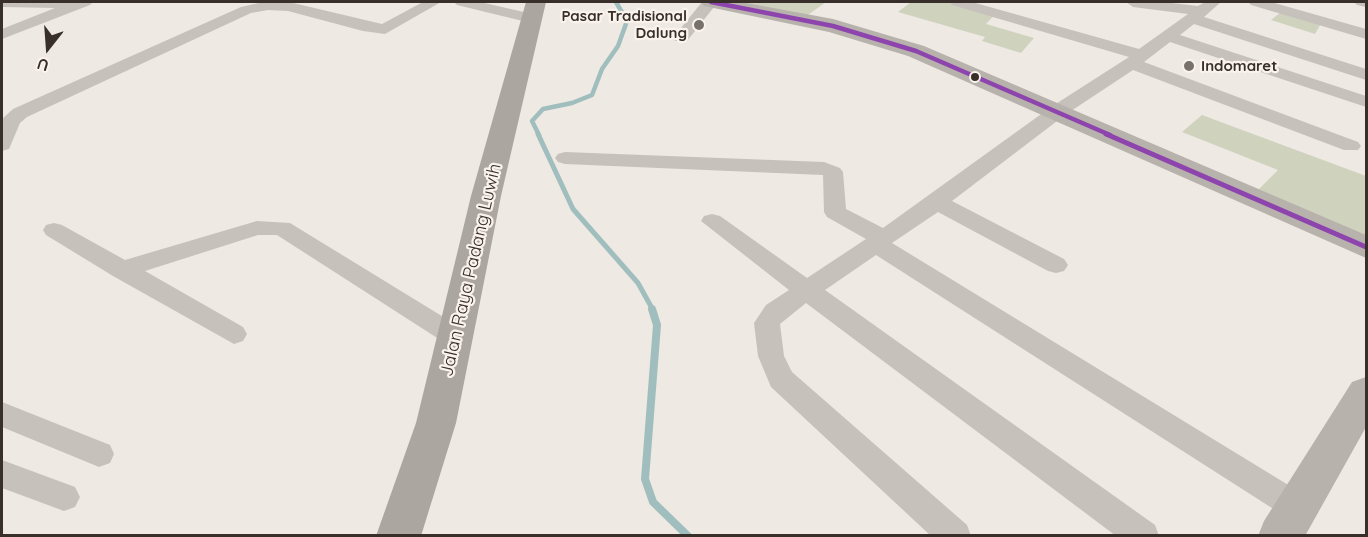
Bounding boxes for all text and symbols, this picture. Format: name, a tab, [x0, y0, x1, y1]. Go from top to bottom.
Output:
place label: Pasar Tradisional Dalung	[561, 7, 687, 42]
north arrow	[18, 18, 78, 78]
marker: Pasar Tradisional Dalung	[692, 18, 706, 32]
text: U	[34, 54, 51, 76]
place label: Indomaret	[1201, 57, 1277, 75]
marker: Indomaret	[1182, 59, 1196, 73]
unlabelled marker	[969, 71, 981, 83]
street label: Jalan Raya Padang Luwih	[436, 161, 506, 379]

